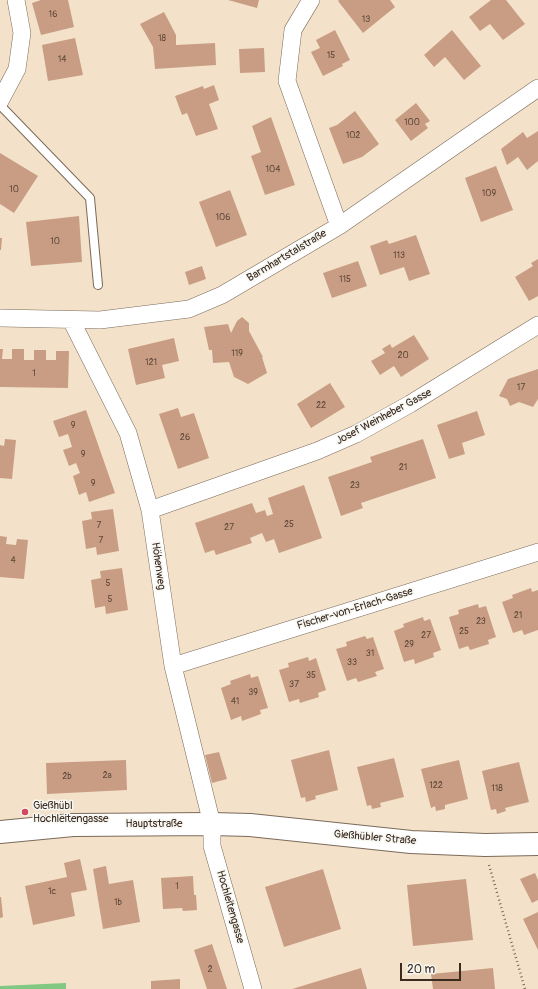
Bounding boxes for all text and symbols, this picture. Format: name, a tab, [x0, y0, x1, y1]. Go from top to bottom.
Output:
house number: 16	[49, 10, 57, 20]
house number: 13	[362, 15, 370, 25]
house number: 18	[158, 34, 166, 44]
house number: 15	[327, 51, 335, 61]
house number: 14	[58, 55, 66, 65]
house number: 100	[404, 118, 420, 128]
house number: 102	[346, 131, 360, 141]
house number: 104	[266, 165, 280, 175]
house number: 10	[9, 185, 19, 195]
house number: 109	[482, 189, 496, 199]
house number: 106	[216, 213, 230, 223]
street label: Barmhartstalstraße	[245, 227, 329, 285]
house number: 10	[50, 237, 60, 247]
house number: 113	[393, 251, 405, 261]
house number: 115	[339, 275, 351, 285]
house number: 119	[231, 349, 243, 359]
house number: 20	[397, 351, 409, 361]
house number: 121	[145, 358, 157, 368]
house number: 1	[32, 369, 36, 379]
house number: 17	[517, 383, 525, 393]
street label: Josef Weinheber Gasse	[334, 386, 434, 448]
house number: 22	[316, 401, 326, 411]
house number: 9	[71, 421, 75, 431]
house number: 26	[180, 433, 190, 443]
house number: 9	[81, 450, 85, 460]
house number: 21	[399, 463, 407, 473]
house number: 9	[91, 479, 95, 489]
house number: 23	[350, 481, 360, 491]
house number: 25	[284, 520, 294, 530]
house number: 7	[97, 521, 101, 531]
house number: 27	[224, 523, 234, 533]
house number: 7	[99, 536, 103, 546]
street label: Höhenweg	[148, 541, 168, 591]
house number: 4	[10, 556, 16, 566]
house number: 5	[106, 579, 110, 589]
street label: Fischer-von-Erlach-Gasse	[295, 585, 415, 633]
house number: 5	[108, 595, 112, 605]
house number: 21	[514, 611, 522, 621]
house number: 23	[476, 617, 486, 627]
house number: 25	[459, 627, 469, 637]
house number: 27	[421, 631, 431, 641]
house number: 29	[404, 640, 414, 650]
house number: 31	[366, 649, 374, 659]
house number: 33	[347, 658, 357, 668]
house number: 35	[306, 671, 316, 681]
house number: 37	[289, 680, 299, 690]
house number: 39	[248, 688, 258, 698]
house number: 41	[231, 697, 239, 707]
house number: 2a	[102, 771, 112, 781]
house number: 2b	[62, 772, 72, 782]
house number: 122	[429, 781, 443, 791]
house number: 118	[491, 784, 503, 794]
place label: Gießhübl Hochleitengasse	[33, 799, 108, 825]
marker: Gießhübl Hochleitengasse	[20, 807, 30, 817]
street label: Hauptstraße	[126, 817, 182, 831]
street label: Gießhübler Straße	[333, 828, 417, 848]
street label: Hochleitengasse	[213, 869, 247, 945]
house number: 1	[175, 882, 179, 892]
house number: 1c	[48, 887, 56, 897]
house number: 1b	[114, 898, 122, 908]
scale bar	[402, 955, 463, 981]
text: 20 m	[407, 962, 435, 977]
house number: 2	[207, 965, 213, 975]

